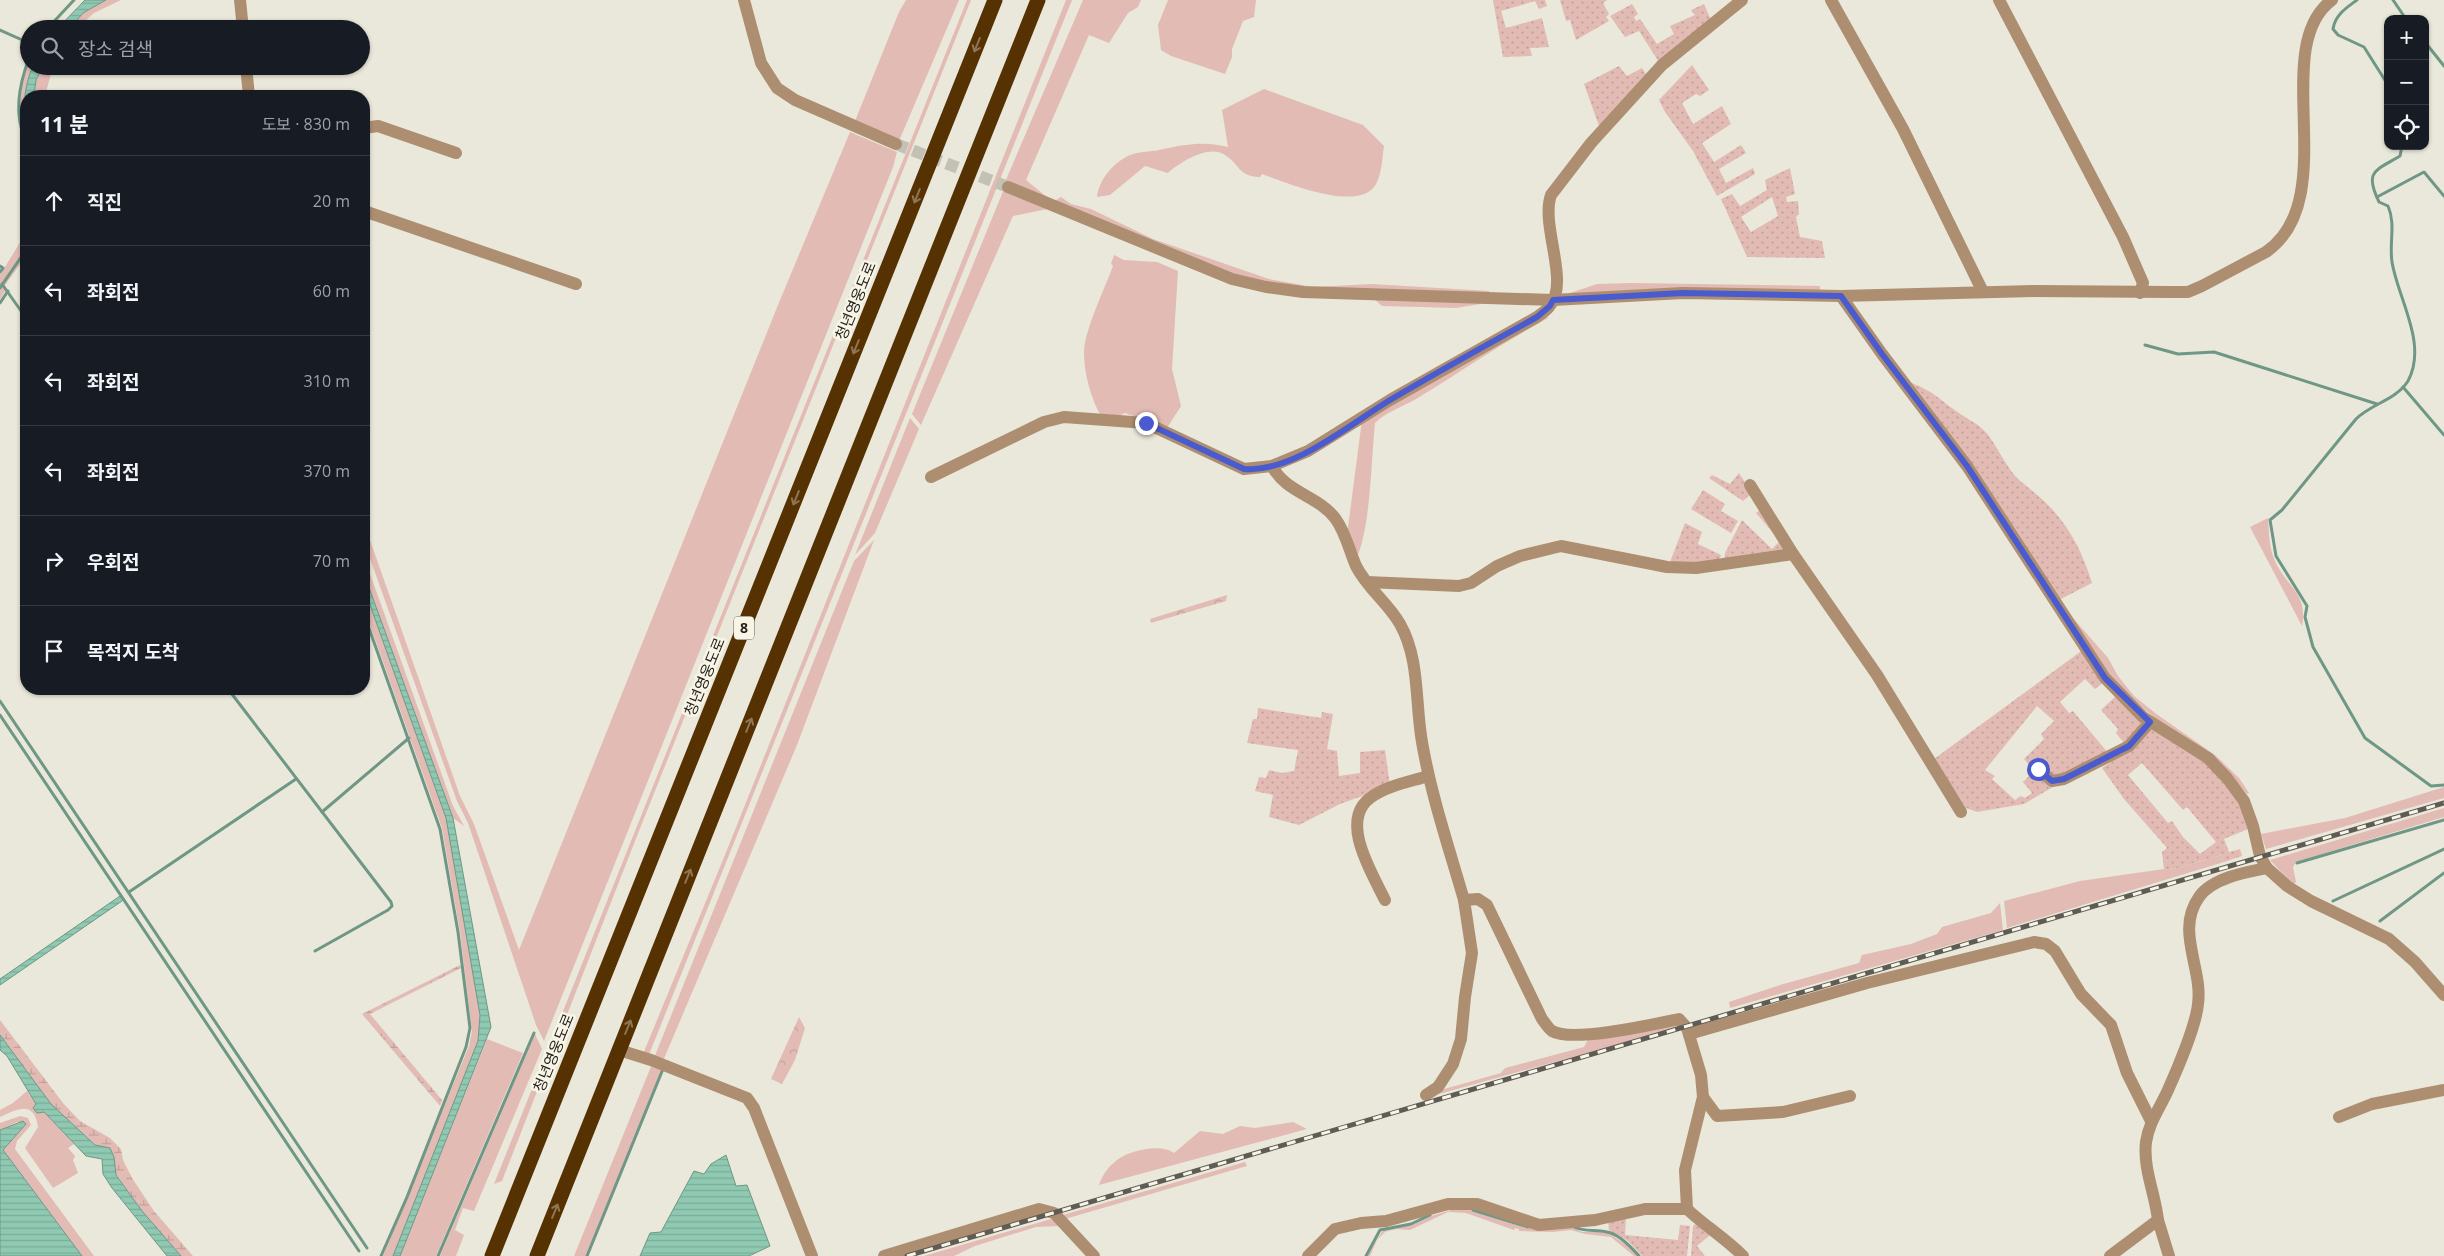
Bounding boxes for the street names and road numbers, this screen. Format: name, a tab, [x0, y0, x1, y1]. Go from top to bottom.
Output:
street label: 청년영웅도로	[830, 258, 880, 343]
road number: 8	[734, 616, 754, 640]
street label: 청년영웅도로	[679, 634, 729, 719]
street label: 청년영웅도로	[528, 1010, 578, 1095]

